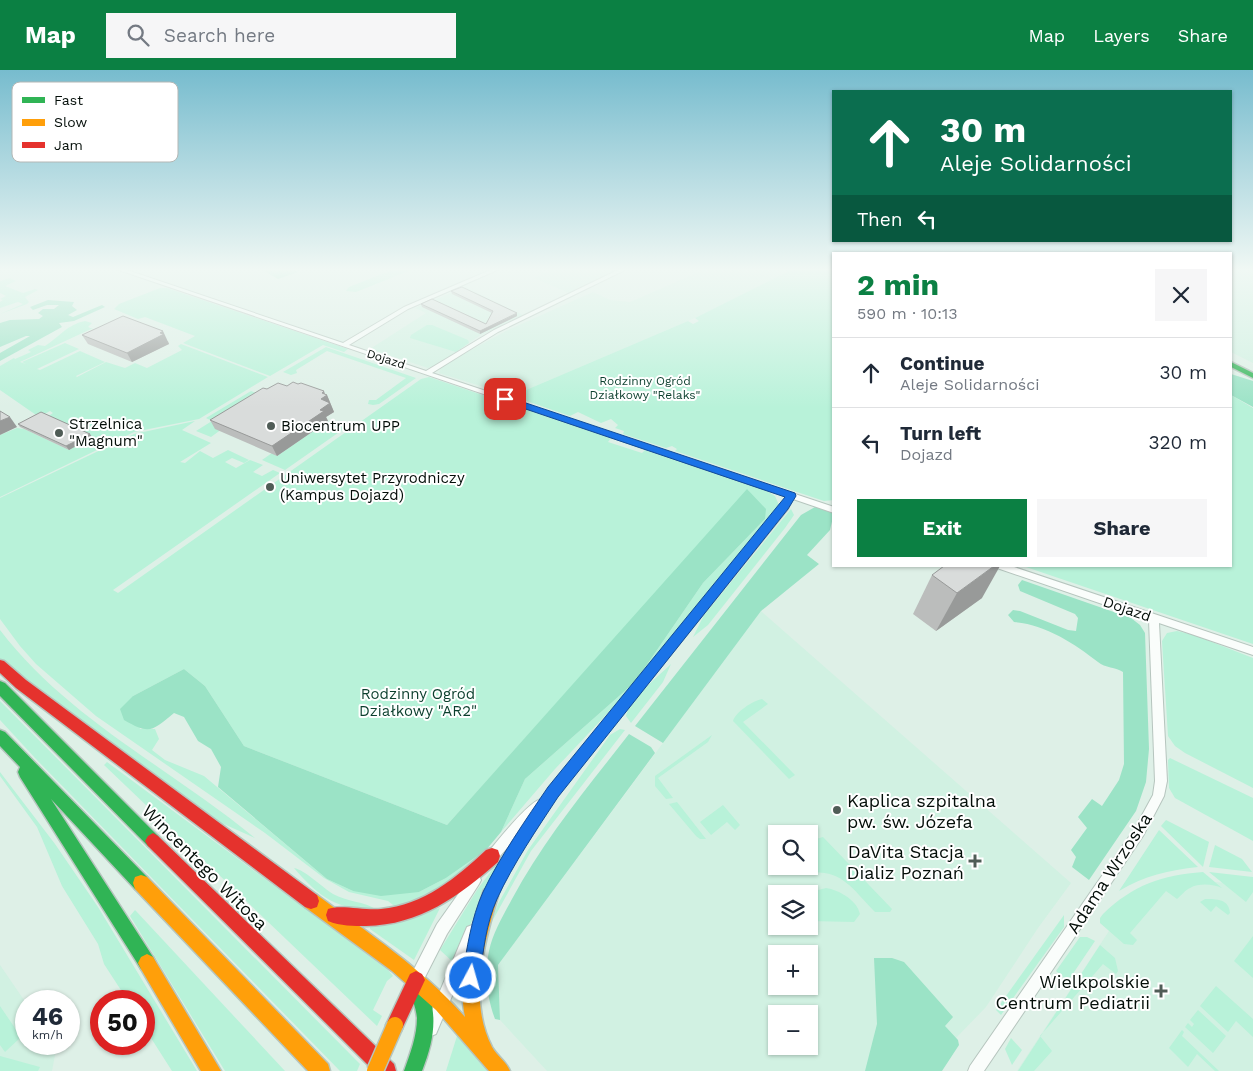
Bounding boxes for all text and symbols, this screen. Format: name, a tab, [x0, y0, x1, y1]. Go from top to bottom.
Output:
search box	[106, 13, 456, 58]
text: Map	[25, 21, 76, 49]
icon: search	[124, 21, 152, 49]
text: Search here	[164, 24, 275, 47]
text: Map	[1028, 25, 1065, 46]
text: Layers	[1093, 25, 1150, 46]
text: Share	[1178, 25, 1228, 46]
legend	[12, 82, 178, 162]
text: Fast	[54, 92, 83, 108]
text: 30 m	[940, 109, 1026, 151]
icon: ahead	[857, 110, 922, 175]
text: Slow	[54, 114, 87, 130]
text: Jam	[54, 137, 83, 153]
text: Aleje Solidarności	[940, 151, 1132, 176]
icon: left	[913, 205, 941, 233]
text: Then	[857, 208, 903, 231]
text: 2 min	[857, 267, 939, 302]
button: close	[1155, 269, 1207, 321]
text: 590 m · 10:13	[857, 304, 958, 323]
street label: Dojazd	[365, 346, 407, 372]
text: Continue	[900, 352, 984, 375]
icon: ahead	[857, 359, 885, 387]
text: 30 m	[1160, 361, 1207, 384]
park label: Rodzinny Ogród Działkowy "Relaks"	[590, 374, 701, 402]
text: Aleje Solidarności	[900, 375, 1039, 394]
pin	[484, 378, 526, 420]
icon: arrive	[491, 385, 519, 413]
place label: Strzelnica "Magnum"	[69, 415, 143, 450]
place label: Biocentrum UPP	[281, 417, 400, 435]
marker: Biocentrum UPP	[265, 420, 277, 432]
text: Turn left	[900, 422, 981, 445]
marker: Strzelnica "Magnum"	[53, 427, 65, 439]
icon: left	[857, 429, 885, 457]
text: 320 m	[1148, 431, 1207, 454]
text: Dojazd	[900, 445, 953, 464]
place label: Uniwersytet Przyrodniczy (Kampus Dojazd)	[280, 469, 465, 504]
marker: Uniwersytet Przyrodniczy (Kampus Dojazd)	[264, 481, 276, 493]
button: Exit	[857, 499, 1027, 557]
button: Share	[1037, 499, 1207, 557]
street label: Dojazd	[1101, 592, 1153, 626]
park label: Rodzinny Ogród Działkowy "AR2"	[359, 685, 477, 720]
place label: Kaplica szpitalna pw. św. Józefa	[847, 790, 996, 832]
street label: Wincentego Witosa	[138, 800, 272, 934]
marker: Kaplica szpitalna pw. św. Józefa	[831, 804, 843, 816]
street label: Adama Wrzoska	[1062, 809, 1156, 937]
map controls	[768, 825, 818, 1055]
button: search	[768, 825, 818, 875]
place label: DaVita Stacja Dializ Poznań	[847, 841, 964, 883]
marker: DaVita Stacja Dializ Poznań	[968, 854, 982, 868]
button: layers	[768, 885, 818, 935]
button: +	[768, 945, 818, 995]
position arrow	[444, 951, 496, 1003]
place label: Wielkpolskie Centrum Pediatrii	[995, 971, 1150, 1013]
marker: Wielkpolskie Centrum Pediatrii	[1154, 984, 1168, 998]
speed limit sign: 50	[90, 990, 155, 1055]
text: 46	[32, 1002, 63, 1031]
button: −	[768, 1005, 818, 1055]
text: km/h	[32, 1028, 63, 1042]

